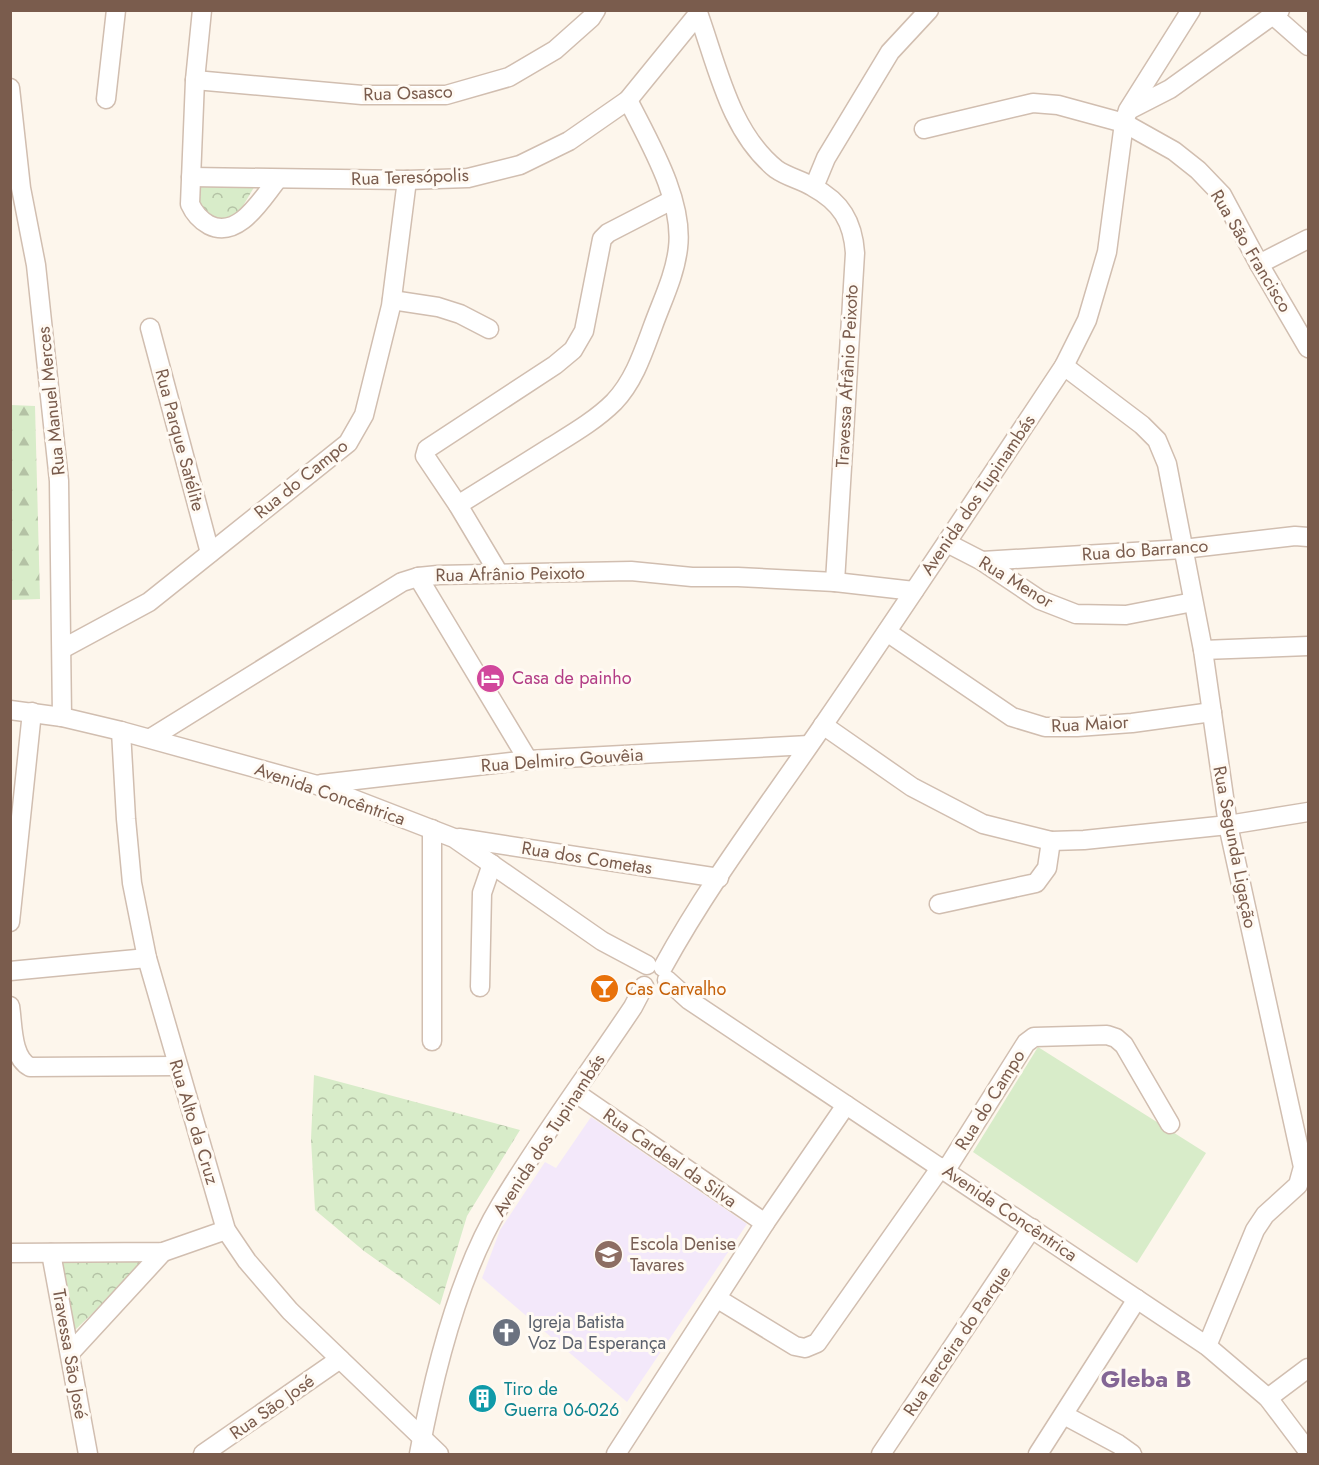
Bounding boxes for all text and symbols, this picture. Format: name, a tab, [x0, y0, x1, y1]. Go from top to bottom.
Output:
street label: Rua Osasco	[363, 78, 453, 108]
street label: Rua Teresópolis	[351, 162, 469, 192]
street label: Rua São Francisco	[1204, 185, 1298, 318]
street label: Travessa Afrânio Peixoto	[829, 284, 865, 468]
street label: Rua Manuel Merces	[30, 325, 72, 477]
street label: Rua Parque Satélite	[148, 366, 212, 514]
street label: Avenida dos Tupinambás	[914, 409, 1042, 581]
street label: Rua do Campo	[248, 433, 354, 525]
street label: Rua do Barranco	[1081, 533, 1209, 567]
street label: Rua Menor	[974, 550, 1059, 615]
street label: Rua Afrânio Peixoto	[435, 560, 585, 588]
hotel icon: Casa de painho	[475, 662, 507, 694]
place label: Casa de painho	[512, 665, 632, 691]
street label: Rua Maior	[1051, 709, 1130, 739]
street label: Rua Delmiro Gouvêia	[480, 741, 644, 779]
street label: Avenida Concêntrica	[251, 756, 409, 832]
street label: Rua Segunda Ligação	[1206, 764, 1264, 931]
street label: Rua dos Cometas	[520, 835, 654, 881]
bar icon: Cas Carvalho	[588, 973, 620, 1005]
place label: Cas Carvalho	[625, 976, 727, 1002]
street label: Rua do Campo	[949, 1045, 1031, 1155]
street label: Avenida dos Tupinambás	[487, 1049, 611, 1221]
street label: Rua Alto da Cruz	[163, 1056, 226, 1189]
street label: Rua Cardeal da Silva	[598, 1102, 742, 1214]
street label: Avenida Concêntrica	[937, 1158, 1083, 1268]
place label: Escola Denise Tavares	[630, 1231, 736, 1278]
school or university icon: Escola Denise Tavares	[593, 1238, 625, 1270]
street label: Rua Terceira do Parque	[897, 1261, 1017, 1421]
street label: Travessa São José	[46, 1287, 94, 1421]
place label: Igreja Batista Voz Da Esperança	[528, 1309, 666, 1356]
church icon: Igreja Batista Voz Da Esperança	[491, 1316, 523, 1348]
district label: Gleba B	[1101, 1361, 1191, 1396]
street label: Rua São José	[224, 1368, 320, 1446]
place label: Tiro de Guerra 06-026	[504, 1376, 619, 1423]
building icon: Tiro de Guerra 06-026	[467, 1383, 499, 1415]

